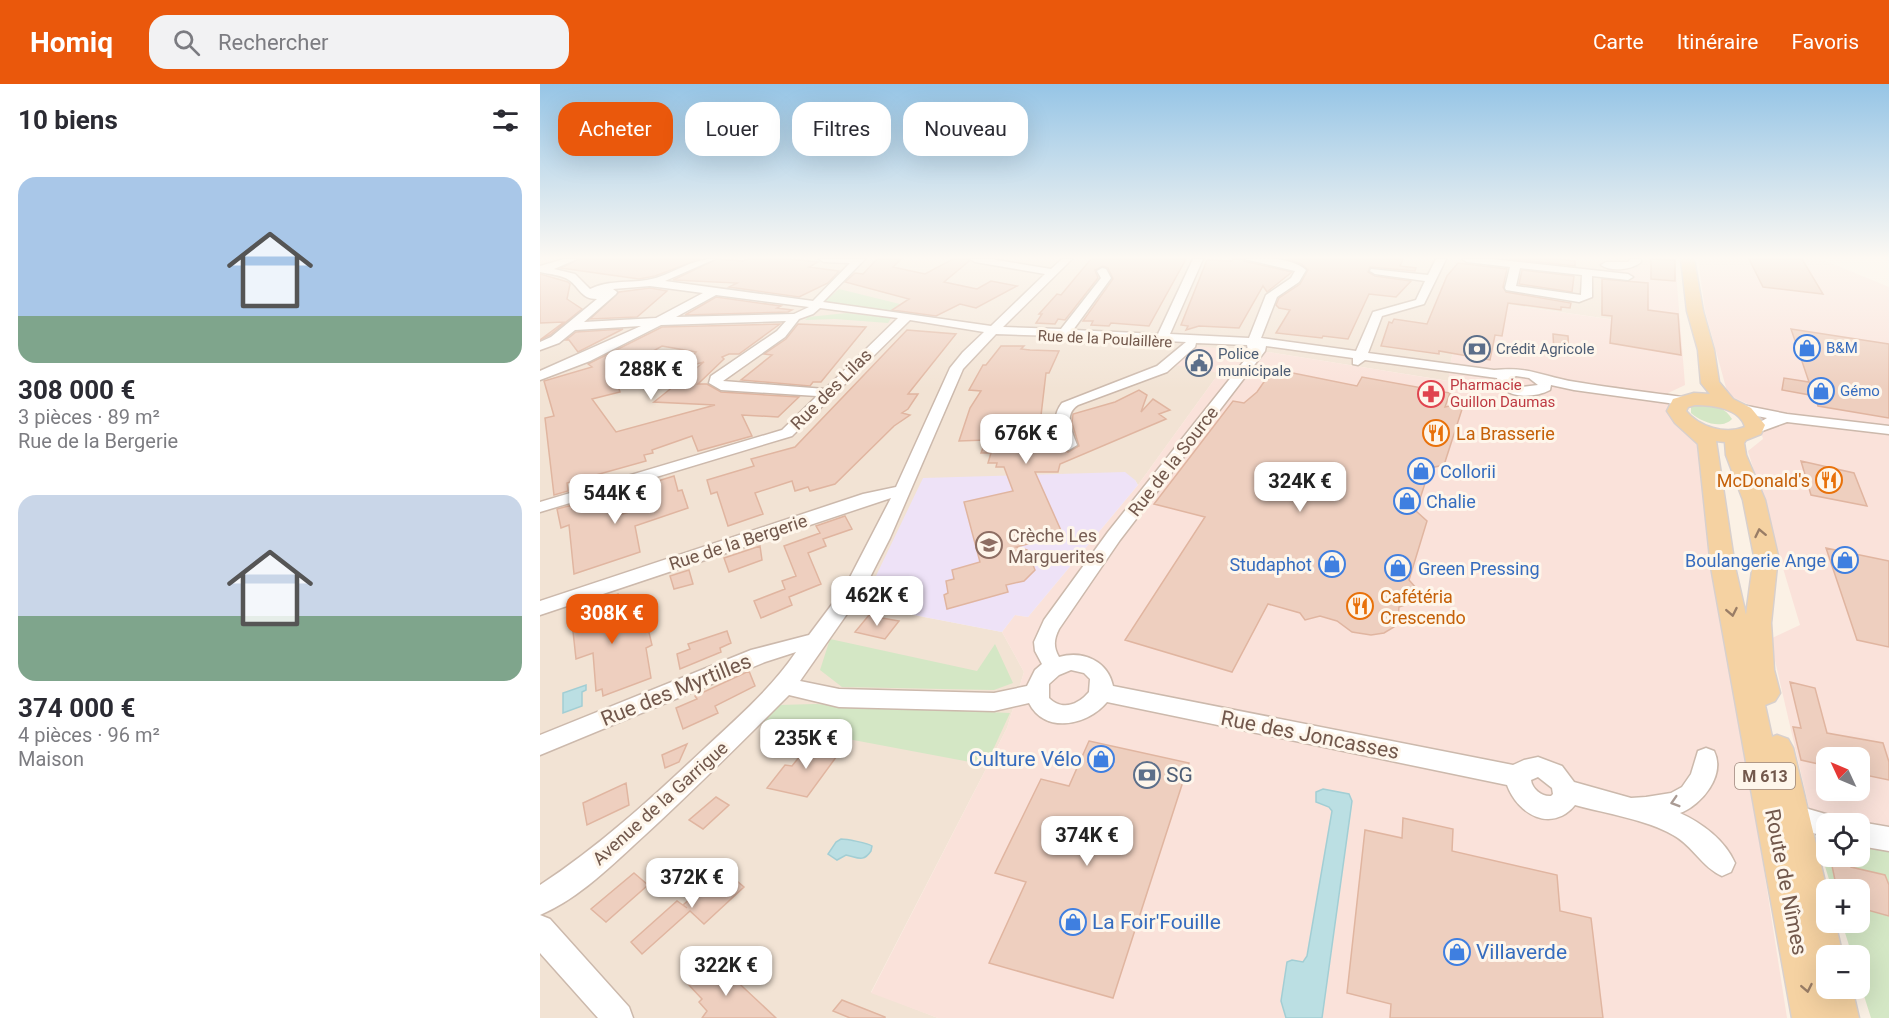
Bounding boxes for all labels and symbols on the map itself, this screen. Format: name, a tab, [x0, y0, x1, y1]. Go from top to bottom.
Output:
street label: Rue de la Poulaillère	[1037, 326, 1173, 352]
shop icon: B&M	[1792, 333, 1822, 363]
bank icon: Crédit Agricole	[1462, 334, 1492, 364]
place label: B&M	[1826, 339, 1858, 357]
place label: Crédit Agricole	[1496, 340, 1594, 358]
street label: Rue des Lilas	[786, 344, 876, 434]
place label: Police municipale	[1218, 345, 1291, 380]
public building icon: Police municipale	[1184, 348, 1214, 378]
pin: 288K €	[602, 350, 700, 401]
place label: Pharmacie Guillon Daumas	[1450, 376, 1555, 411]
shop icon: Gémo	[1806, 376, 1836, 406]
pharmacy icon: Pharmacie Guillon Daumas	[1416, 379, 1446, 409]
place label: Gémo	[1840, 382, 1880, 400]
street label: Rue de la Source	[1124, 402, 1222, 520]
pin: 676K €	[977, 414, 1075, 465]
restaurant icon: La Brasserie	[1421, 418, 1451, 448]
place label: La Brasserie	[1456, 423, 1555, 444]
shop icon: Collorii	[1406, 456, 1436, 486]
place label: Collorii	[1440, 461, 1496, 482]
pin: 324K €	[1251, 462, 1349, 513]
restaurant icon: McDonald's	[1814, 465, 1844, 495]
place label: McDonald's	[1717, 470, 1810, 491]
pin: 544K €	[566, 474, 664, 525]
shop icon: Chalie	[1392, 486, 1422, 516]
place label: Chalie	[1426, 491, 1476, 512]
street label: Rue de la Bergerie	[666, 510, 810, 574]
place label: Crèche Les Marguerites	[1008, 525, 1104, 567]
one-way arrow	[1755, 528, 1768, 538]
school or university icon: Crèche Les Marguerites	[974, 530, 1004, 560]
shop icon: Boulangerie Ange	[1830, 545, 1860, 575]
shop icon: Studaphot	[1317, 549, 1347, 579]
place label: Boulangerie Ange	[1685, 550, 1826, 571]
shop icon: Green Pressing	[1383, 553, 1413, 583]
place label: Studaphot	[1229, 554, 1312, 575]
place label: Green Pressing	[1418, 558, 1540, 579]
pin: 462K €	[828, 576, 926, 627]
place label: Cafétéria Crescendo	[1380, 586, 1466, 628]
restaurant icon: Cafétéria Crescendo	[1345, 591, 1375, 621]
pin: 308K €	[563, 594, 661, 645]
one-way arrow	[1725, 606, 1738, 616]
street label: Rue des Myrtilles	[597, 649, 755, 731]
street label: Rue des Joncasses	[1219, 706, 1401, 764]
pin: 235K €	[757, 719, 855, 770]
street label: Avenue de la Garrigue	[588, 737, 732, 869]
shop icon: Culture Vélo	[1086, 744, 1116, 774]
place label: Culture Vélo	[969, 747, 1082, 771]
north arrow	[1816, 747, 1870, 801]
bank icon: SG	[1132, 760, 1162, 790]
place label: SG	[1166, 763, 1193, 787]
road number: M 613	[1735, 763, 1795, 789]
one-way arrow	[1670, 795, 1681, 807]
street label: Route de Nîmes	[1760, 807, 1812, 957]
pin: 374K €	[1038, 816, 1136, 867]
pin: 372K €	[643, 858, 741, 909]
shop icon: La Foir'Fouille	[1058, 907, 1088, 937]
place label: La Foir'Fouille	[1092, 910, 1221, 934]
shop icon: Villaverde	[1442, 937, 1472, 967]
place label: Villaverde	[1476, 940, 1567, 964]
pin: 322K €	[677, 946, 775, 997]
one-way arrow	[1800, 983, 1813, 993]

